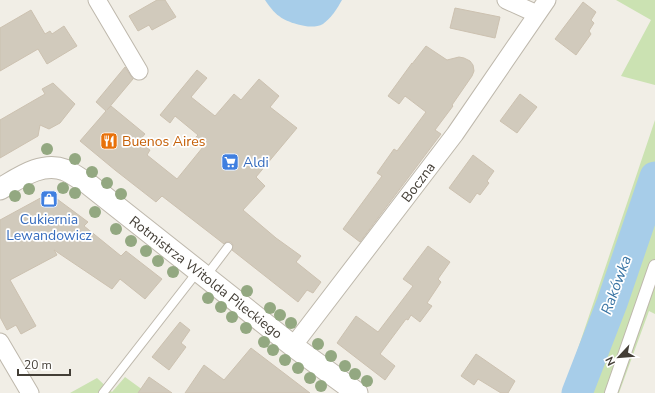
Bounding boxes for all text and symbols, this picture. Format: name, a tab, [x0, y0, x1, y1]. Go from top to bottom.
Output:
restaurant icon: Buenos Aires	[99, 131, 119, 151]
place label: Buenos Aires	[122, 132, 206, 151]
supermarket icon: Aldi	[220, 152, 240, 172]
place label: Aldi	[243, 153, 269, 172]
street label: Boczna	[397, 158, 440, 206]
shop icon: Cukiernia Lewandowicz	[39, 189, 59, 209]
place label: Cukiernia Lewandowicz	[6, 210, 92, 245]
street label: Rotmistrza Witolda Pileckiego	[125, 212, 286, 343]
water label: Rakówka	[596, 253, 636, 317]
north arrow	[599, 337, 639, 377]
scale bar	[18, 351, 70, 377]
text: N	[602, 354, 619, 368]
text: 20 m	[24, 357, 52, 373]

